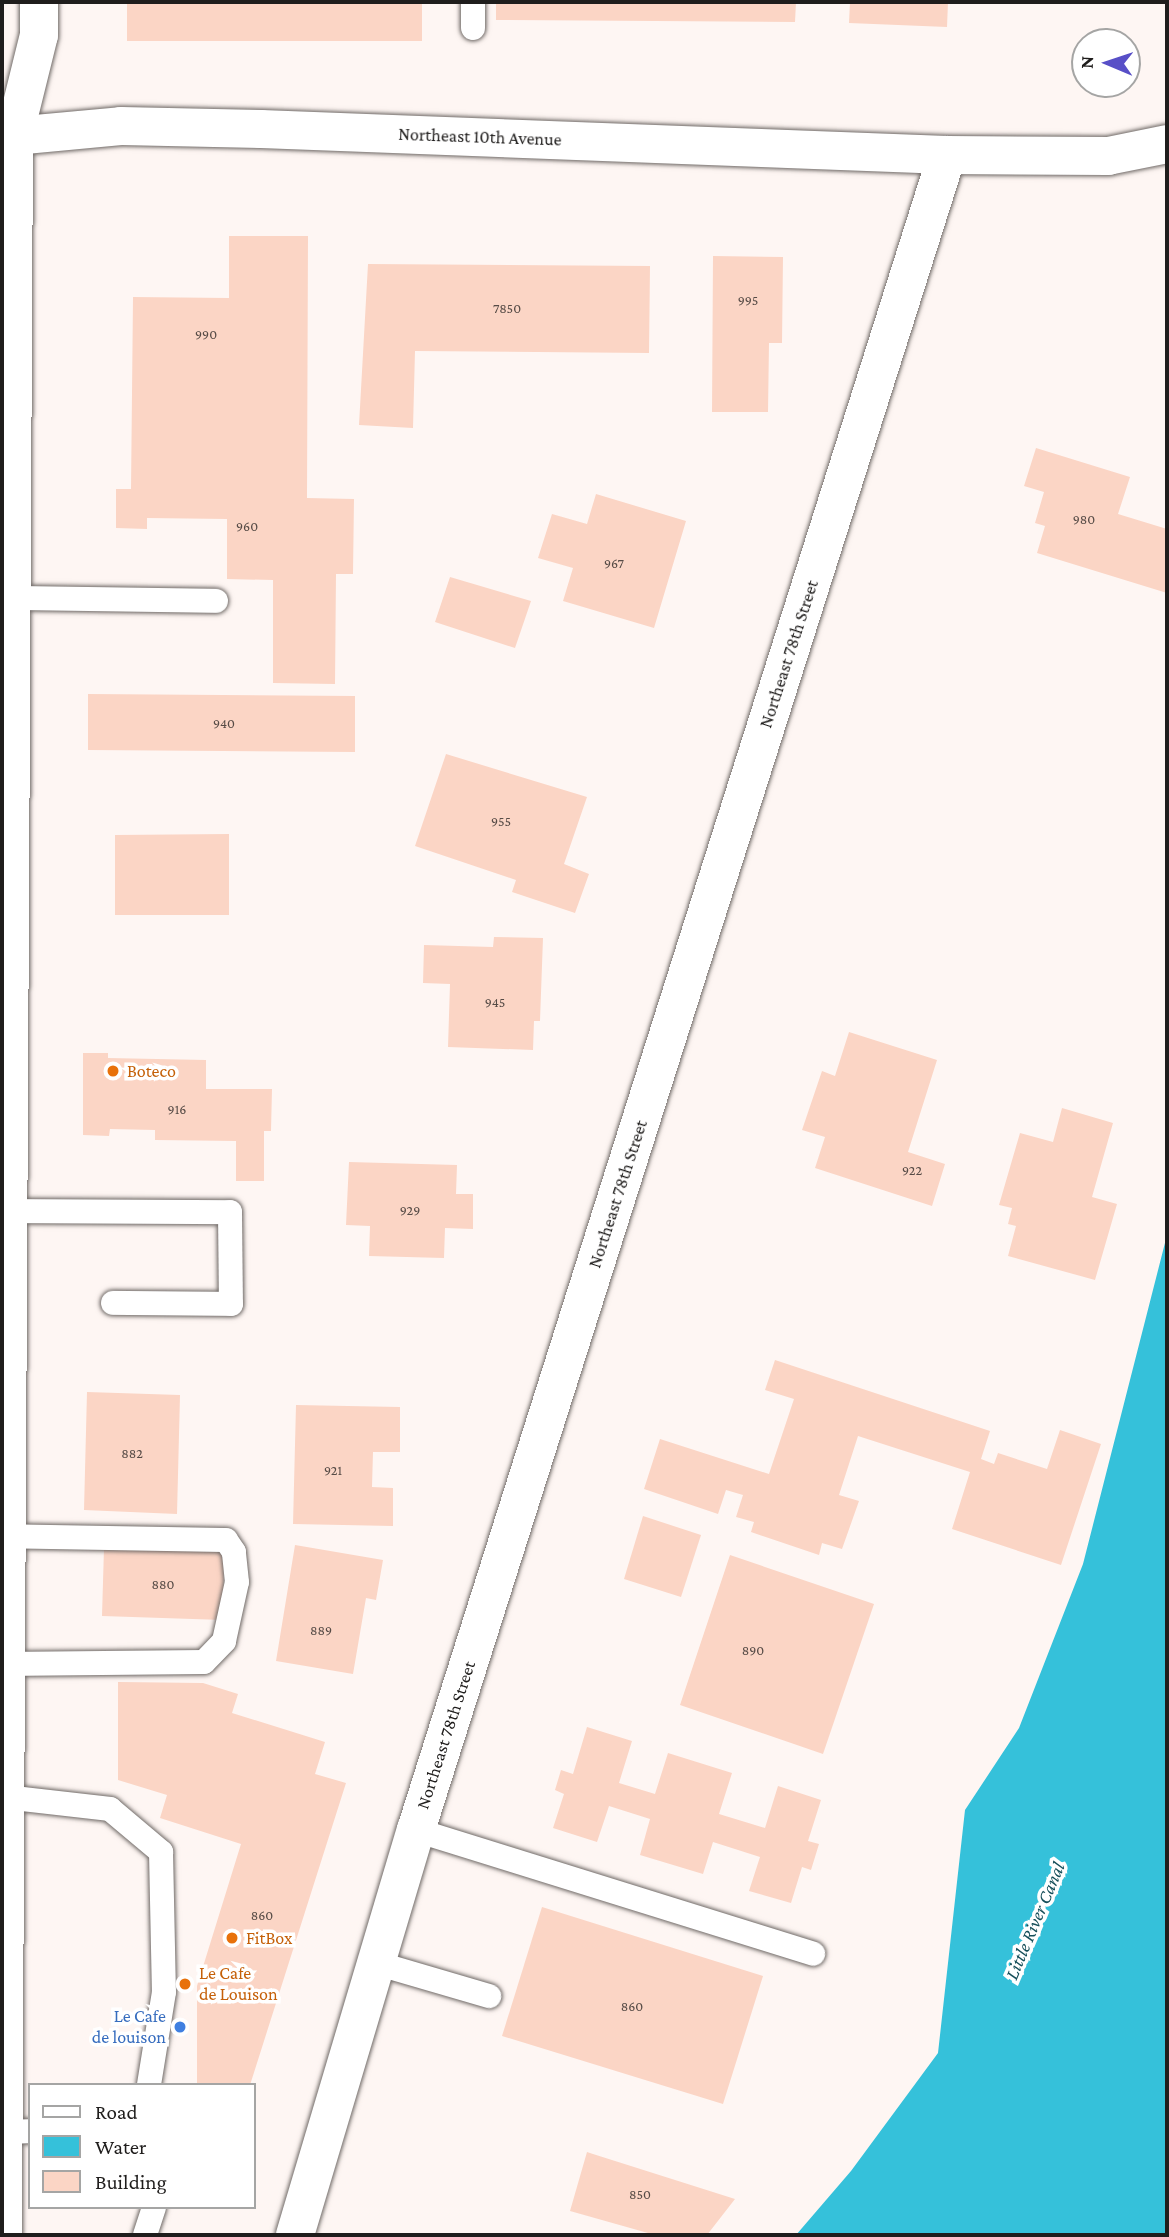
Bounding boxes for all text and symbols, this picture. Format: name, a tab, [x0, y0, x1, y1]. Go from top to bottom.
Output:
north arrow	[1071, 28, 1141, 98]
text: N	[1076, 55, 1097, 69]
street label: Northeast 10th Avenue	[398, 123, 562, 151]
house number: 995	[738, 292, 758, 308]
house number: 7850	[493, 300, 521, 316]
house number: 990	[195, 326, 217, 342]
house number: 980	[1073, 511, 1095, 527]
house number: 960	[236, 518, 258, 534]
house number: 967	[604, 555, 624, 571]
street label: Northeast 78th Street	[755, 577, 823, 731]
house number: 940	[213, 715, 235, 731]
house number: 955	[491, 813, 511, 829]
house number: 945	[485, 994, 505, 1010]
place label: Boteco	[127, 1060, 176, 1082]
marker: Boteco	[105, 1063, 121, 1079]
house number: 916	[168, 1101, 186, 1117]
street label: Northeast 78th Street	[584, 1117, 652, 1271]
house number: 922	[902, 1162, 922, 1178]
house number: 929	[400, 1202, 420, 1218]
house number: 882	[121, 1445, 143, 1461]
house number: 921	[324, 1462, 342, 1478]
house number: 880	[152, 1576, 174, 1592]
house number: 889	[310, 1622, 332, 1638]
house number: 890	[742, 1642, 764, 1658]
street label: Northeast 78th Street	[412, 1658, 480, 1812]
water label: Little River Canal	[1000, 1859, 1070, 1983]
house number: 860	[251, 1907, 273, 1923]
place label: FitBox	[246, 1927, 292, 1949]
marker: FitBox	[224, 1930, 240, 1946]
place label: Le Cafe de Louison	[199, 1963, 278, 2006]
marker: Le Cafe de Louison	[177, 1976, 193, 1992]
house number: 860	[621, 1998, 643, 2014]
place label: Le Cafe de louison	[92, 2006, 166, 2048]
marker: Le Cafe de louison	[172, 2019, 188, 2035]
legend	[28, 2083, 256, 2209]
text: Road	[95, 2100, 138, 2124]
text: Water	[95, 2135, 147, 2159]
text: Building	[95, 2170, 167, 2194]
house number: 850	[629, 2186, 651, 2202]

